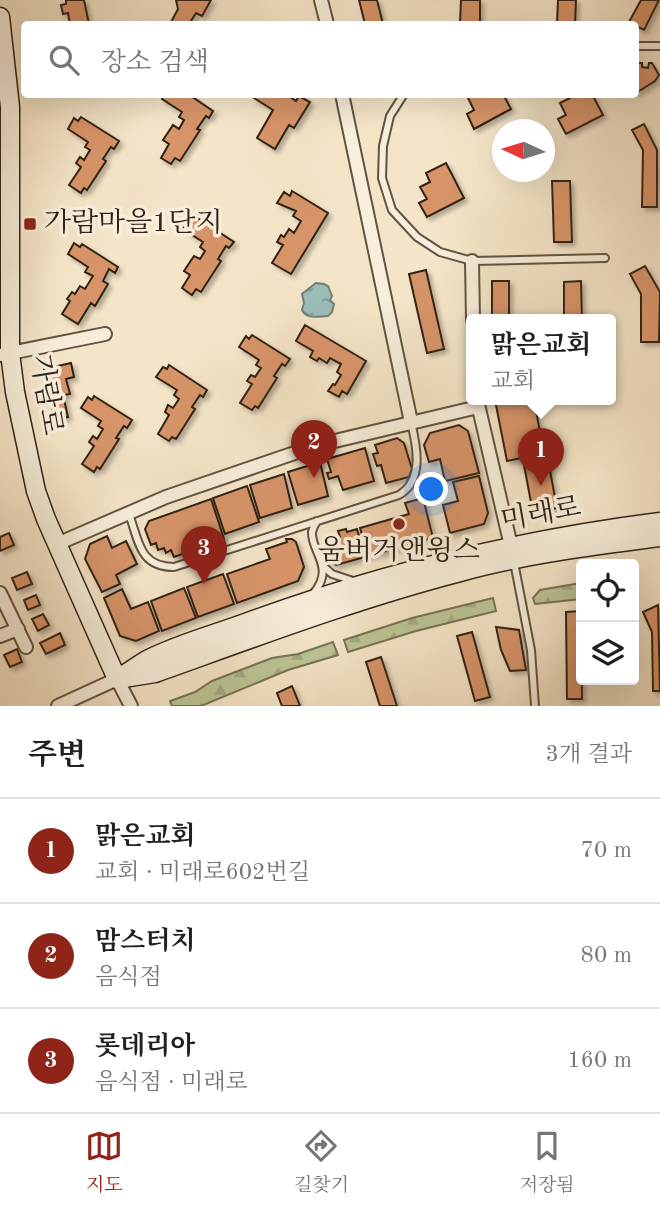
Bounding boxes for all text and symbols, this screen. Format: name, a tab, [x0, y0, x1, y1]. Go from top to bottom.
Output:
search box	[21, 21, 639, 98]
icon: search	[45, 41, 83, 79]
text: 장소 검색	[101, 50, 209, 76]
north arrow	[492, 119, 555, 182]
place label: 가람마을1단지	[44, 208, 223, 238]
marker: 가람마을1단지	[22, 216, 38, 232]
popup	[466, 314, 616, 405]
text: 맑은교회	[491, 333, 591, 359]
street label: 가람로	[25, 352, 67, 437]
text: 교회	[491, 370, 535, 393]
pin: 2	[291, 420, 337, 478]
pin: 1	[518, 428, 564, 486]
your location	[414, 472, 448, 506]
street label: 미래로	[498, 492, 583, 536]
marker: 움버거앤윙스	[391, 516, 407, 532]
pin: 3	[181, 526, 227, 584]
place label: 움버거앤윙스	[318, 536, 480, 566]
map controls	[576, 559, 639, 685]
button: locate	[576, 559, 639, 622]
button: layers	[576, 622, 639, 685]
text: 주변	[28, 741, 86, 771]
text: 3개 결과	[546, 743, 632, 766]
text: 맑은교회	[95, 824, 195, 850]
text: 1	[44, 839, 58, 862]
text: 70 m	[581, 839, 632, 862]
text: 교회 · 미래로602번길	[95, 861, 310, 884]
text: 맘스터치	[95, 929, 195, 955]
text: 2	[44, 944, 58, 967]
text: 80 m	[581, 944, 632, 967]
text: 음식점	[95, 966, 162, 989]
text: 롯데리아	[95, 1034, 195, 1060]
text: 3	[44, 1049, 58, 1072]
text: 160 m	[567, 1049, 632, 1072]
text: 음식점 · 미래로	[95, 1071, 248, 1094]
tab: 지도	[85, 1127, 123, 1198]
tab: 길찾기	[294, 1127, 349, 1198]
tab: 저장됨	[520, 1127, 575, 1198]

